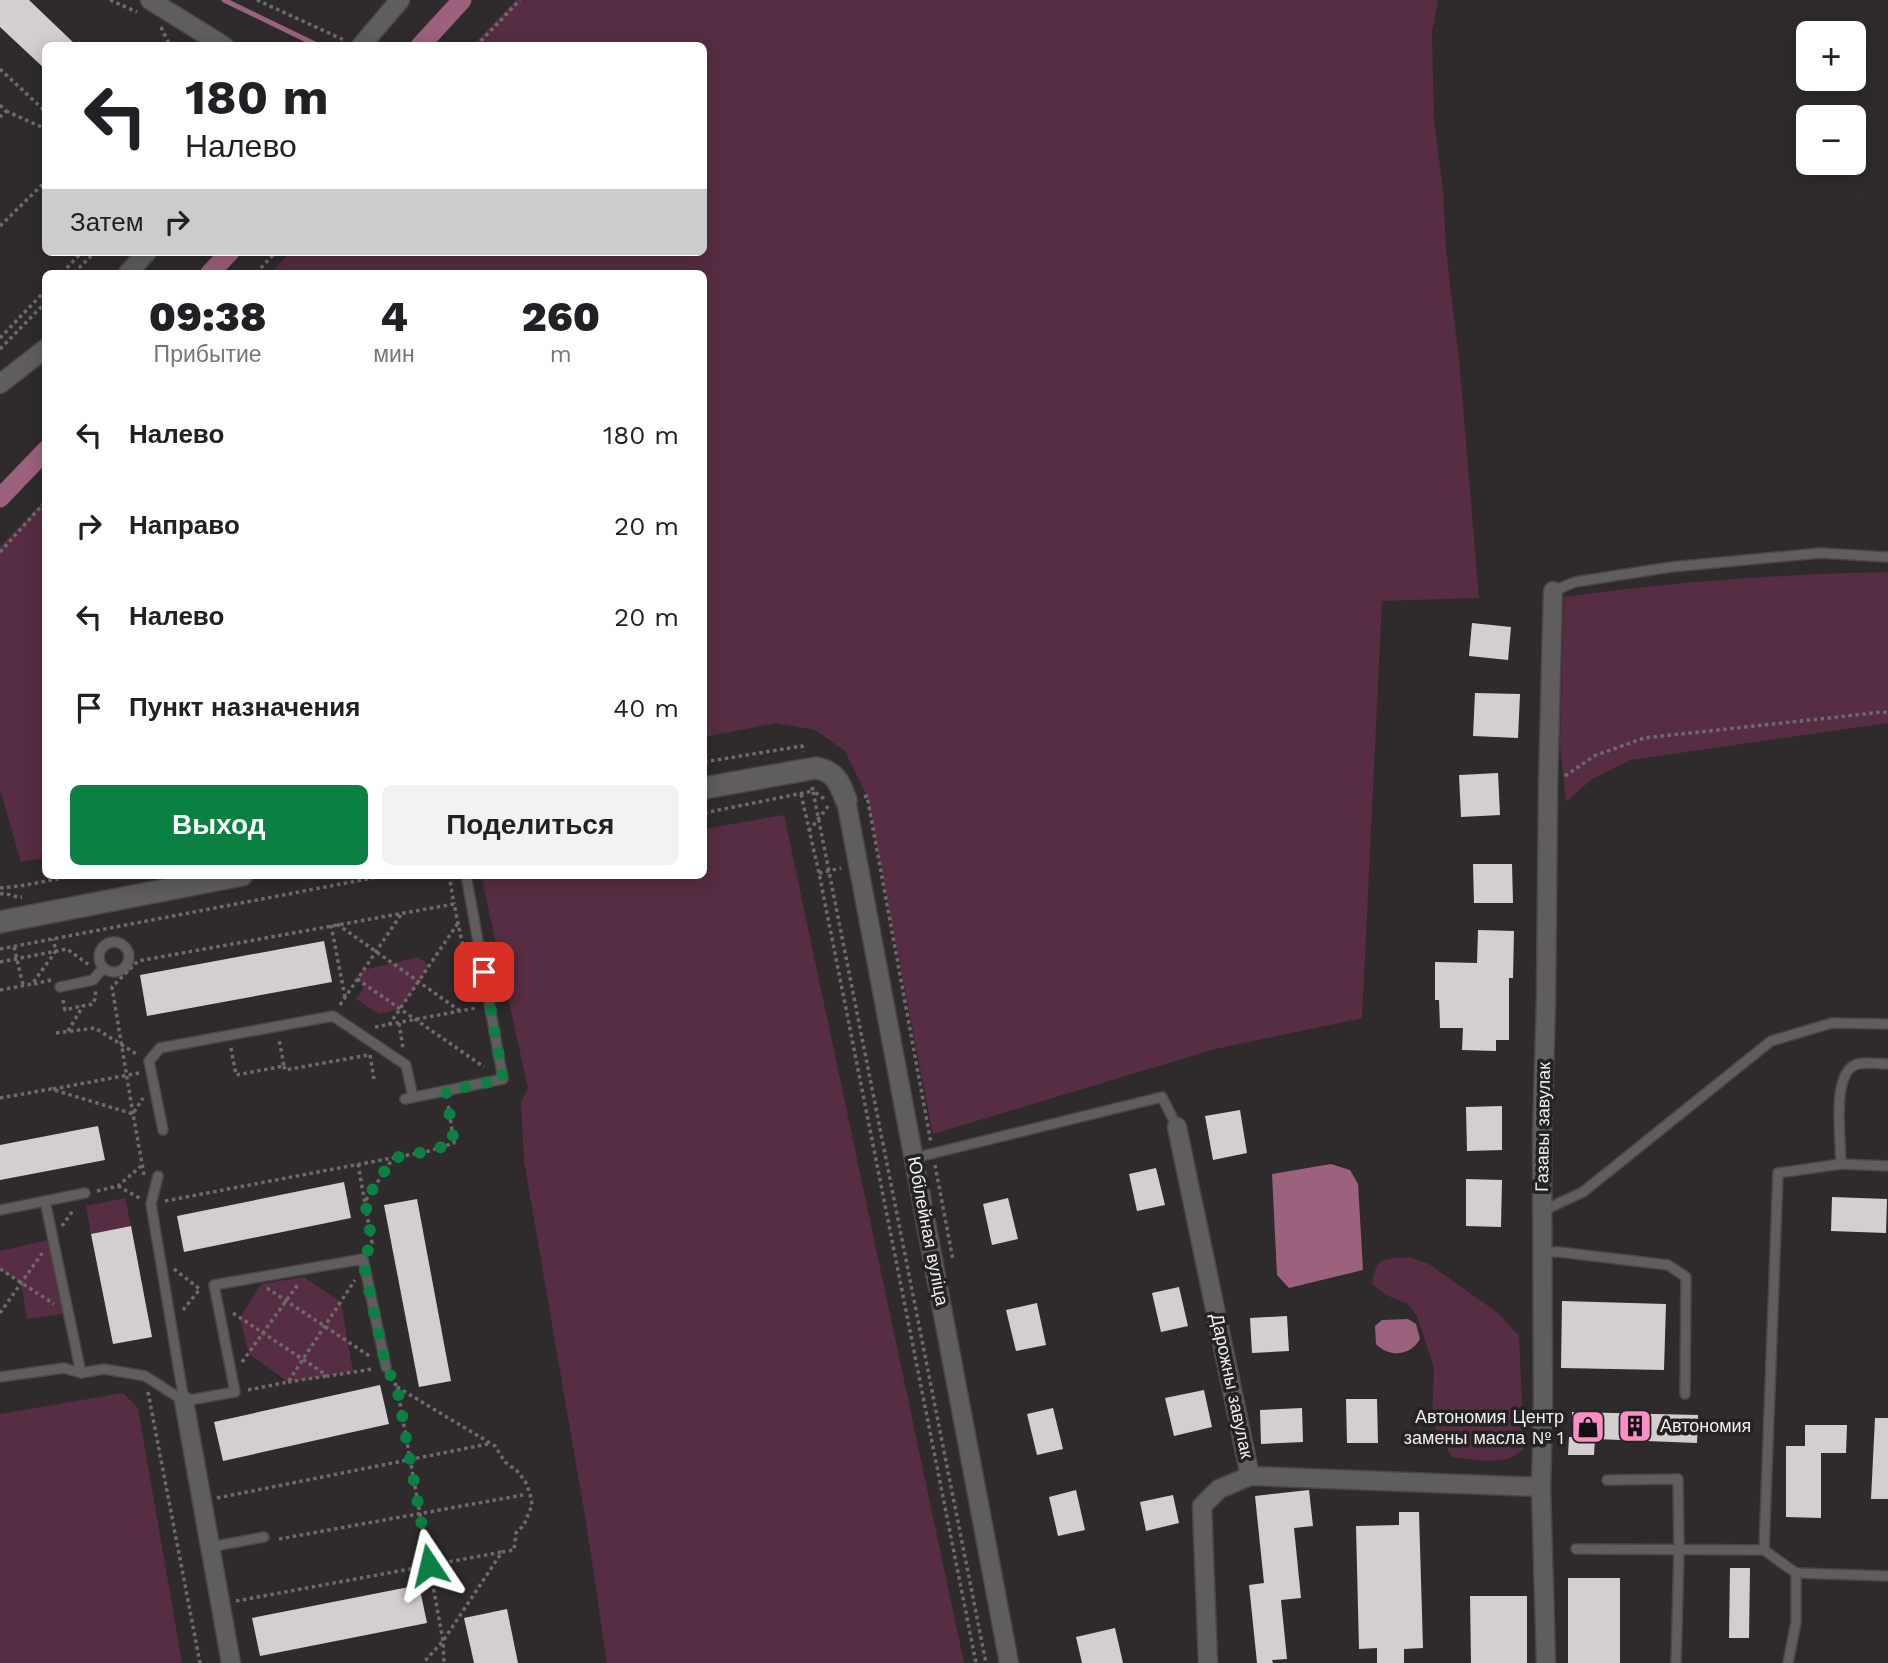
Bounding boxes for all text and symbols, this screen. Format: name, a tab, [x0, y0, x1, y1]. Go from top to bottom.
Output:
map controls	[1796, 21, 1866, 175]
button: +	[1796, 21, 1866, 91]
text: 180 m	[185, 68, 329, 126]
icon: left	[70, 70, 161, 161]
button: −	[1796, 105, 1866, 175]
text: Налево	[185, 127, 297, 165]
icon: right	[158, 203, 196, 241]
text: Затем	[70, 207, 144, 237]
text: 09:38	[149, 292, 266, 341]
text: 4	[380, 292, 408, 341]
text: 260	[522, 292, 600, 341]
text: Прибытие	[154, 341, 262, 368]
text: мин	[373, 341, 415, 368]
text: m	[550, 341, 572, 368]
icon: left	[70, 416, 108, 454]
text: Налево	[129, 419, 224, 449]
text: 180 m	[603, 420, 679, 450]
icon: right	[70, 507, 108, 545]
text: Направо	[129, 510, 240, 540]
text: 20 m	[614, 511, 679, 541]
icon: left	[70, 598, 108, 636]
text: Налево	[129, 601, 224, 631]
text: 20 m	[614, 602, 679, 632]
icon: arrive	[70, 689, 108, 727]
text: Пункт назначения	[129, 692, 360, 722]
text: 40 m	[613, 693, 679, 723]
button: Выход	[70, 785, 368, 865]
button: Поделиться	[382, 785, 679, 865]
pin	[454, 942, 514, 1002]
icon: arrive	[465, 953, 503, 991]
street label: Газавы завулак	[1531, 1062, 1554, 1192]
street label: Юбілейная вуліца	[904, 1155, 953, 1308]
street label: Дарожны завулак	[1207, 1312, 1258, 1460]
place label: Автономия Центр замены масла № 1	[1404, 1406, 1564, 1448]
building icon: Автономия	[1616, 1407, 1654, 1445]
shop icon: Автономия Центр замены масла № 1	[1569, 1408, 1607, 1446]
place label: Автономия	[1660, 1415, 1751, 1436]
position arrow	[392, 1528, 466, 1602]

